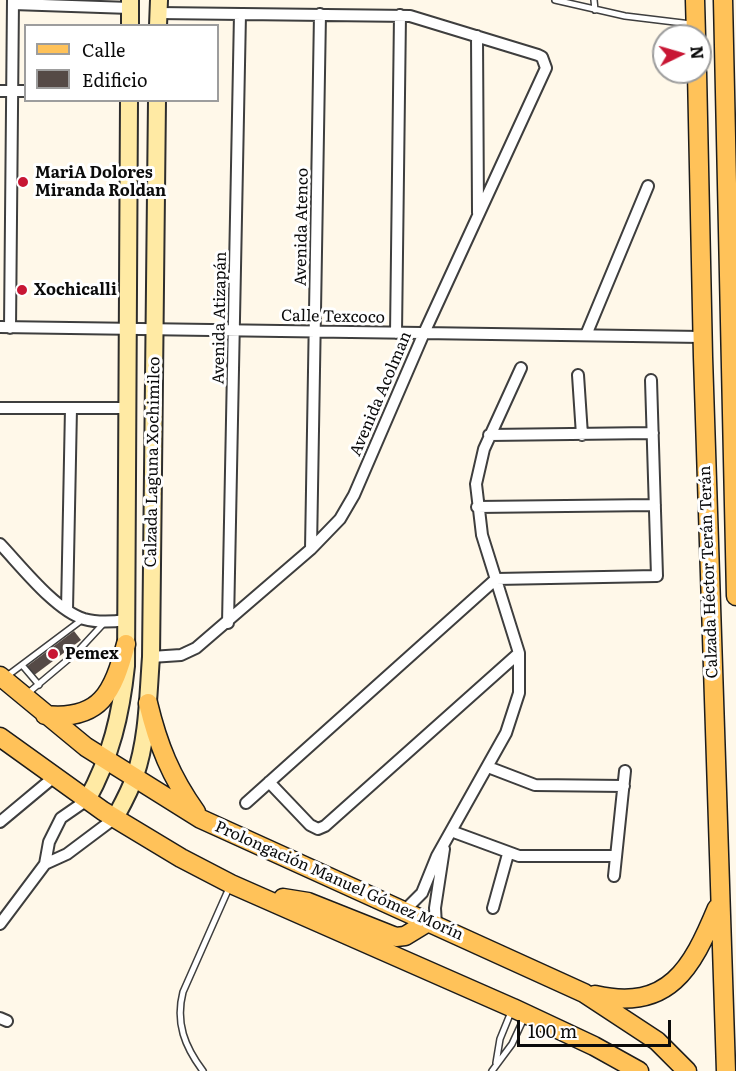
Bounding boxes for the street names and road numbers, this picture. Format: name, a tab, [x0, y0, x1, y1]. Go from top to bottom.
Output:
street label: Avenida Atenco	[291, 168, 313, 286]
street label: Avenida Atizapán	[209, 251, 231, 385]
street label: Calle Texcoco	[281, 306, 385, 328]
street label: Avenida Acolman	[346, 329, 416, 459]
street label: Calzada Laguna Xochimilco	[142, 356, 164, 568]
street label: Calzada Héctor Terán Terán	[696, 465, 722, 679]
street label: Prolongación Manuel Gómez Morín	[212, 817, 466, 945]

